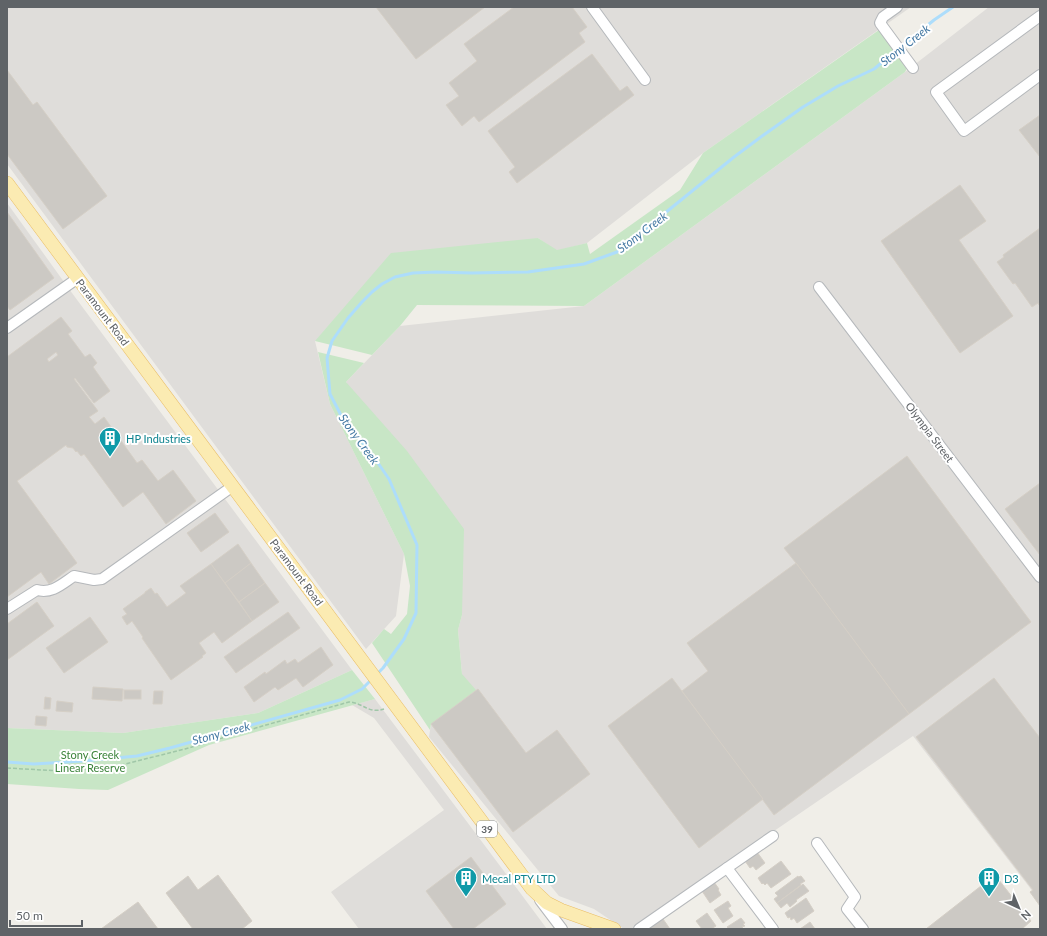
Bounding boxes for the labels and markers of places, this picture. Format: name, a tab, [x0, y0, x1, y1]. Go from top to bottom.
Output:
building icon: HP Industries	[97, 425, 123, 458]
place label: HP Industries	[126, 432, 191, 445]
building icon: Mecal PTY LTD	[453, 865, 479, 898]
building icon: D3	[976, 865, 1002, 898]
place label: Mecal PTY LTD	[482, 872, 556, 885]
place label: D3	[1004, 872, 1019, 885]

